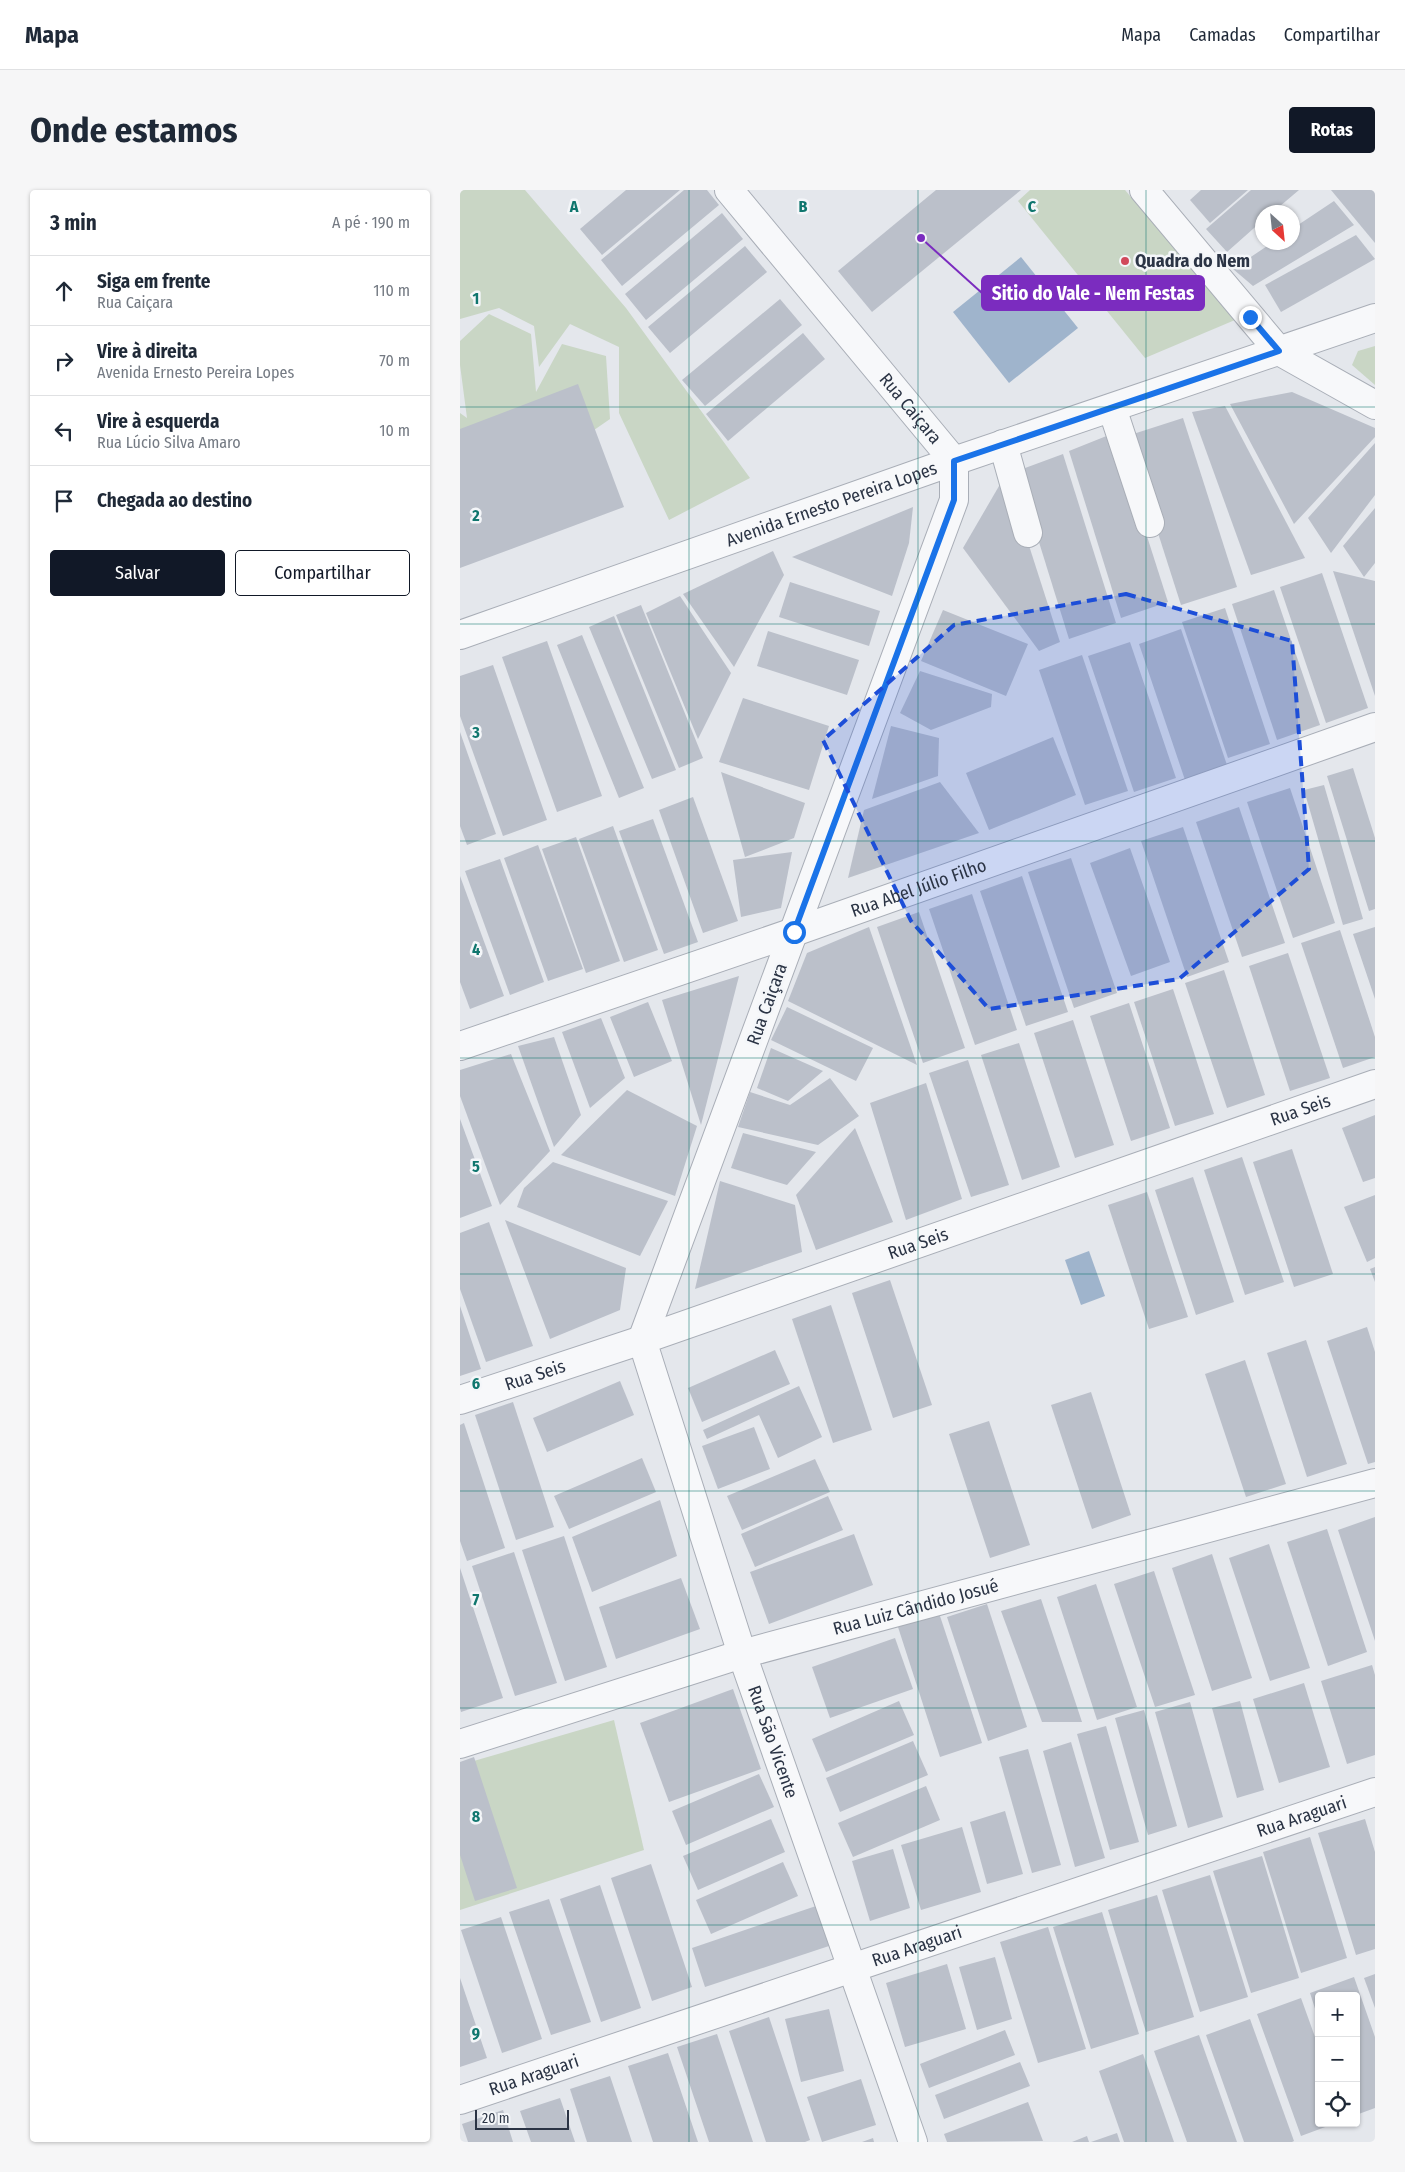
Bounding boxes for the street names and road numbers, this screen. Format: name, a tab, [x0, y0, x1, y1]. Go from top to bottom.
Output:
street label: Rua Caiçara	[875, 369, 946, 449]
street label: Avenida Ernesto Pereira Lopes	[723, 457, 940, 551]
street label: Rua Abel Júlio Filho	[848, 854, 989, 922]
street label: Rua Caiçara	[742, 960, 792, 1048]
street label: Rua Seis	[1267, 1089, 1334, 1131]
street label: Rua Seis	[885, 1223, 951, 1264]
street label: Rua Seis	[502, 1355, 568, 1395]
street label: Rua Luiz Cândido Josué	[831, 1574, 1001, 1640]
street label: Rua São Vicente	[743, 1683, 803, 1801]
street label: Rua Araguari	[1254, 1791, 1349, 1842]
street label: Rua Araguari	[869, 1921, 965, 1972]
street label: Rua Araguari	[486, 2050, 582, 2100]

